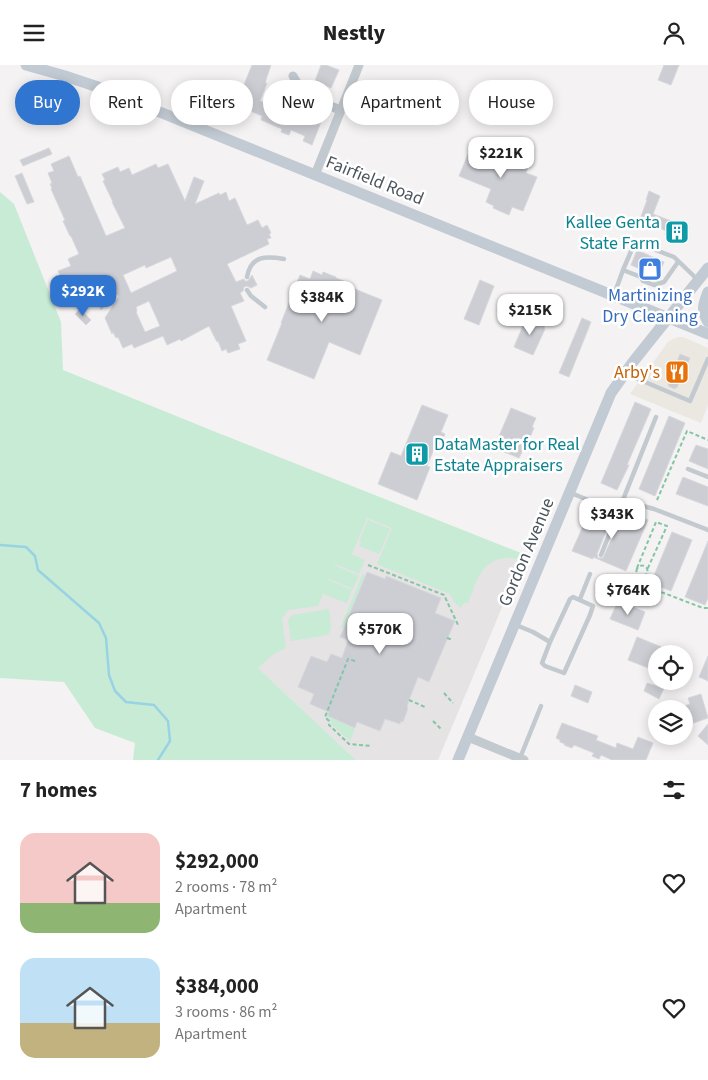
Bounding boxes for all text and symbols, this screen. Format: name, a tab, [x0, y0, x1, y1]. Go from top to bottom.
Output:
text: Nestly	[323, 17, 385, 49]
icon: menu	[20, 19, 48, 47]
icon: person	[660, 19, 688, 47]
chip: Buy	[15, 80, 80, 125]
chip: Rent	[90, 80, 161, 125]
chip: Filters	[171, 80, 253, 125]
chip: New	[263, 80, 333, 125]
chip: Apartment	[343, 80, 459, 125]
chip: House	[469, 80, 553, 125]
pin: $221K	[466, 137, 536, 179]
text: $221K	[479, 142, 523, 164]
street label: Fairfield Road	[322, 149, 427, 211]
place label: Kallee Genta State Farm	[565, 210, 660, 256]
building icon: Kallee Genta State Farm	[664, 219, 690, 245]
shop icon: Martinizing Dry Cleaning	[637, 256, 663, 282]
pin: $292K	[48, 275, 118, 317]
text: $292K	[61, 280, 105, 302]
pin: $384K	[287, 281, 357, 323]
place label: Martinizing Dry Cleaning	[602, 283, 698, 329]
text: $384K	[300, 286, 344, 308]
pin: $215K	[495, 293, 565, 336]
text: $215K	[508, 299, 552, 321]
restaurant icon: Arby's	[664, 359, 690, 385]
place label: Arby's	[614, 360, 660, 385]
place label: DataMaster for Real Estate Appraisers	[434, 432, 580, 478]
building icon: DataMaster for Real Estate Appraisers	[404, 441, 430, 467]
street label: Gordon Avenue	[492, 494, 561, 610]
pin: $343K	[577, 497, 647, 540]
text: $343K	[590, 503, 634, 525]
pin: $764K	[593, 573, 663, 616]
text: $764K	[606, 579, 650, 601]
pin: $570K	[345, 613, 415, 655]
text: $570K	[358, 618, 402, 640]
map controls	[648, 645, 693, 745]
button: locate	[648, 645, 693, 690]
button: layers	[648, 700, 693, 745]
text: 7 homes	[20, 775, 97, 805]
icon: filters	[660, 776, 688, 804]
text: $292,000	[175, 846, 259, 876]
icon: home	[60, 853, 120, 913]
icon: heart	[660, 869, 688, 897]
text: 2 rooms · 78 m²	[175, 876, 277, 898]
text: Apartment	[175, 898, 247, 920]
text: $384,000	[175, 971, 259, 1001]
icon: home	[60, 978, 120, 1038]
icon: heart	[660, 994, 688, 1022]
text: 3 rooms · 86 m²	[175, 1001, 277, 1023]
text: Apartment	[175, 1023, 247, 1045]

